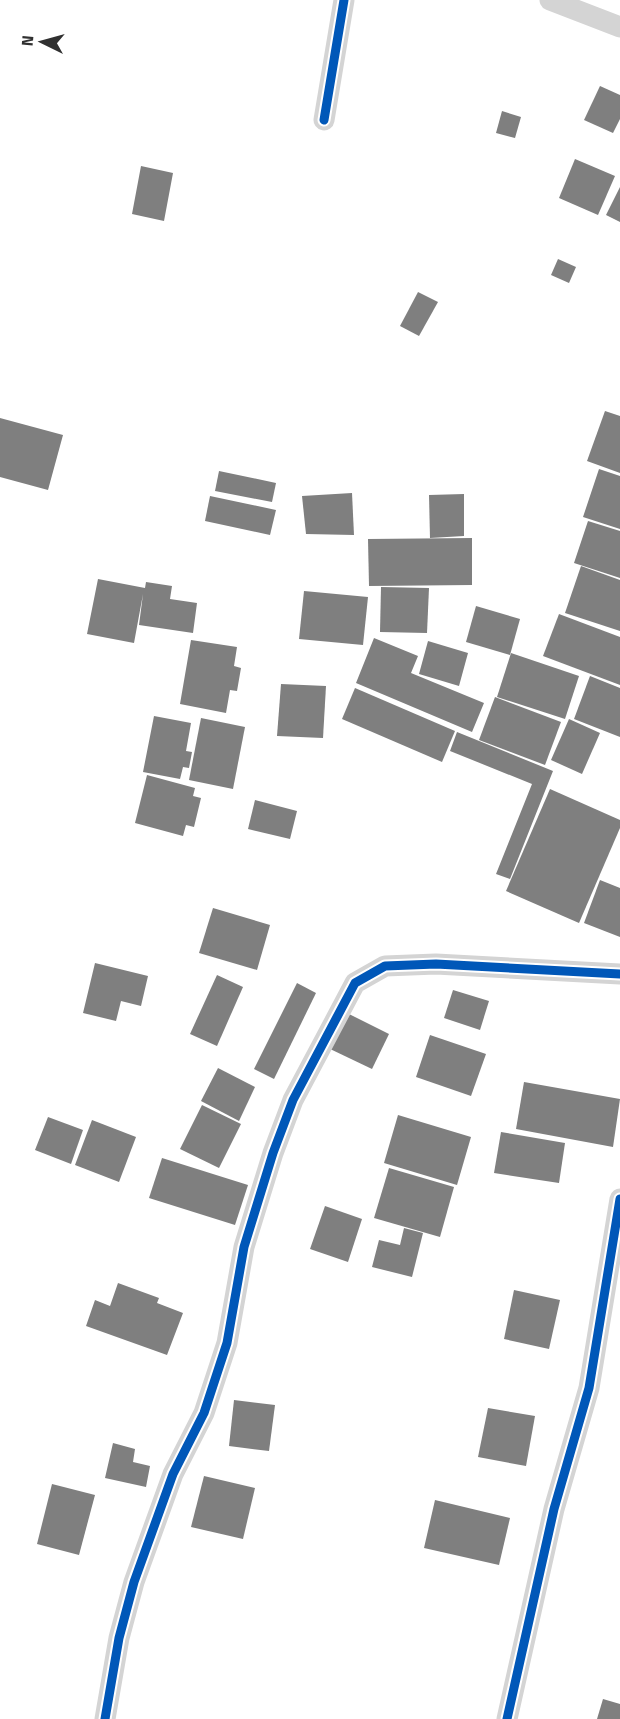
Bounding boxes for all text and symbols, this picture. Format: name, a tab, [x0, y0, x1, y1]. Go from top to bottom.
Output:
north arrow	[12, 12, 72, 72]
text: N	[15, 34, 39, 47]

